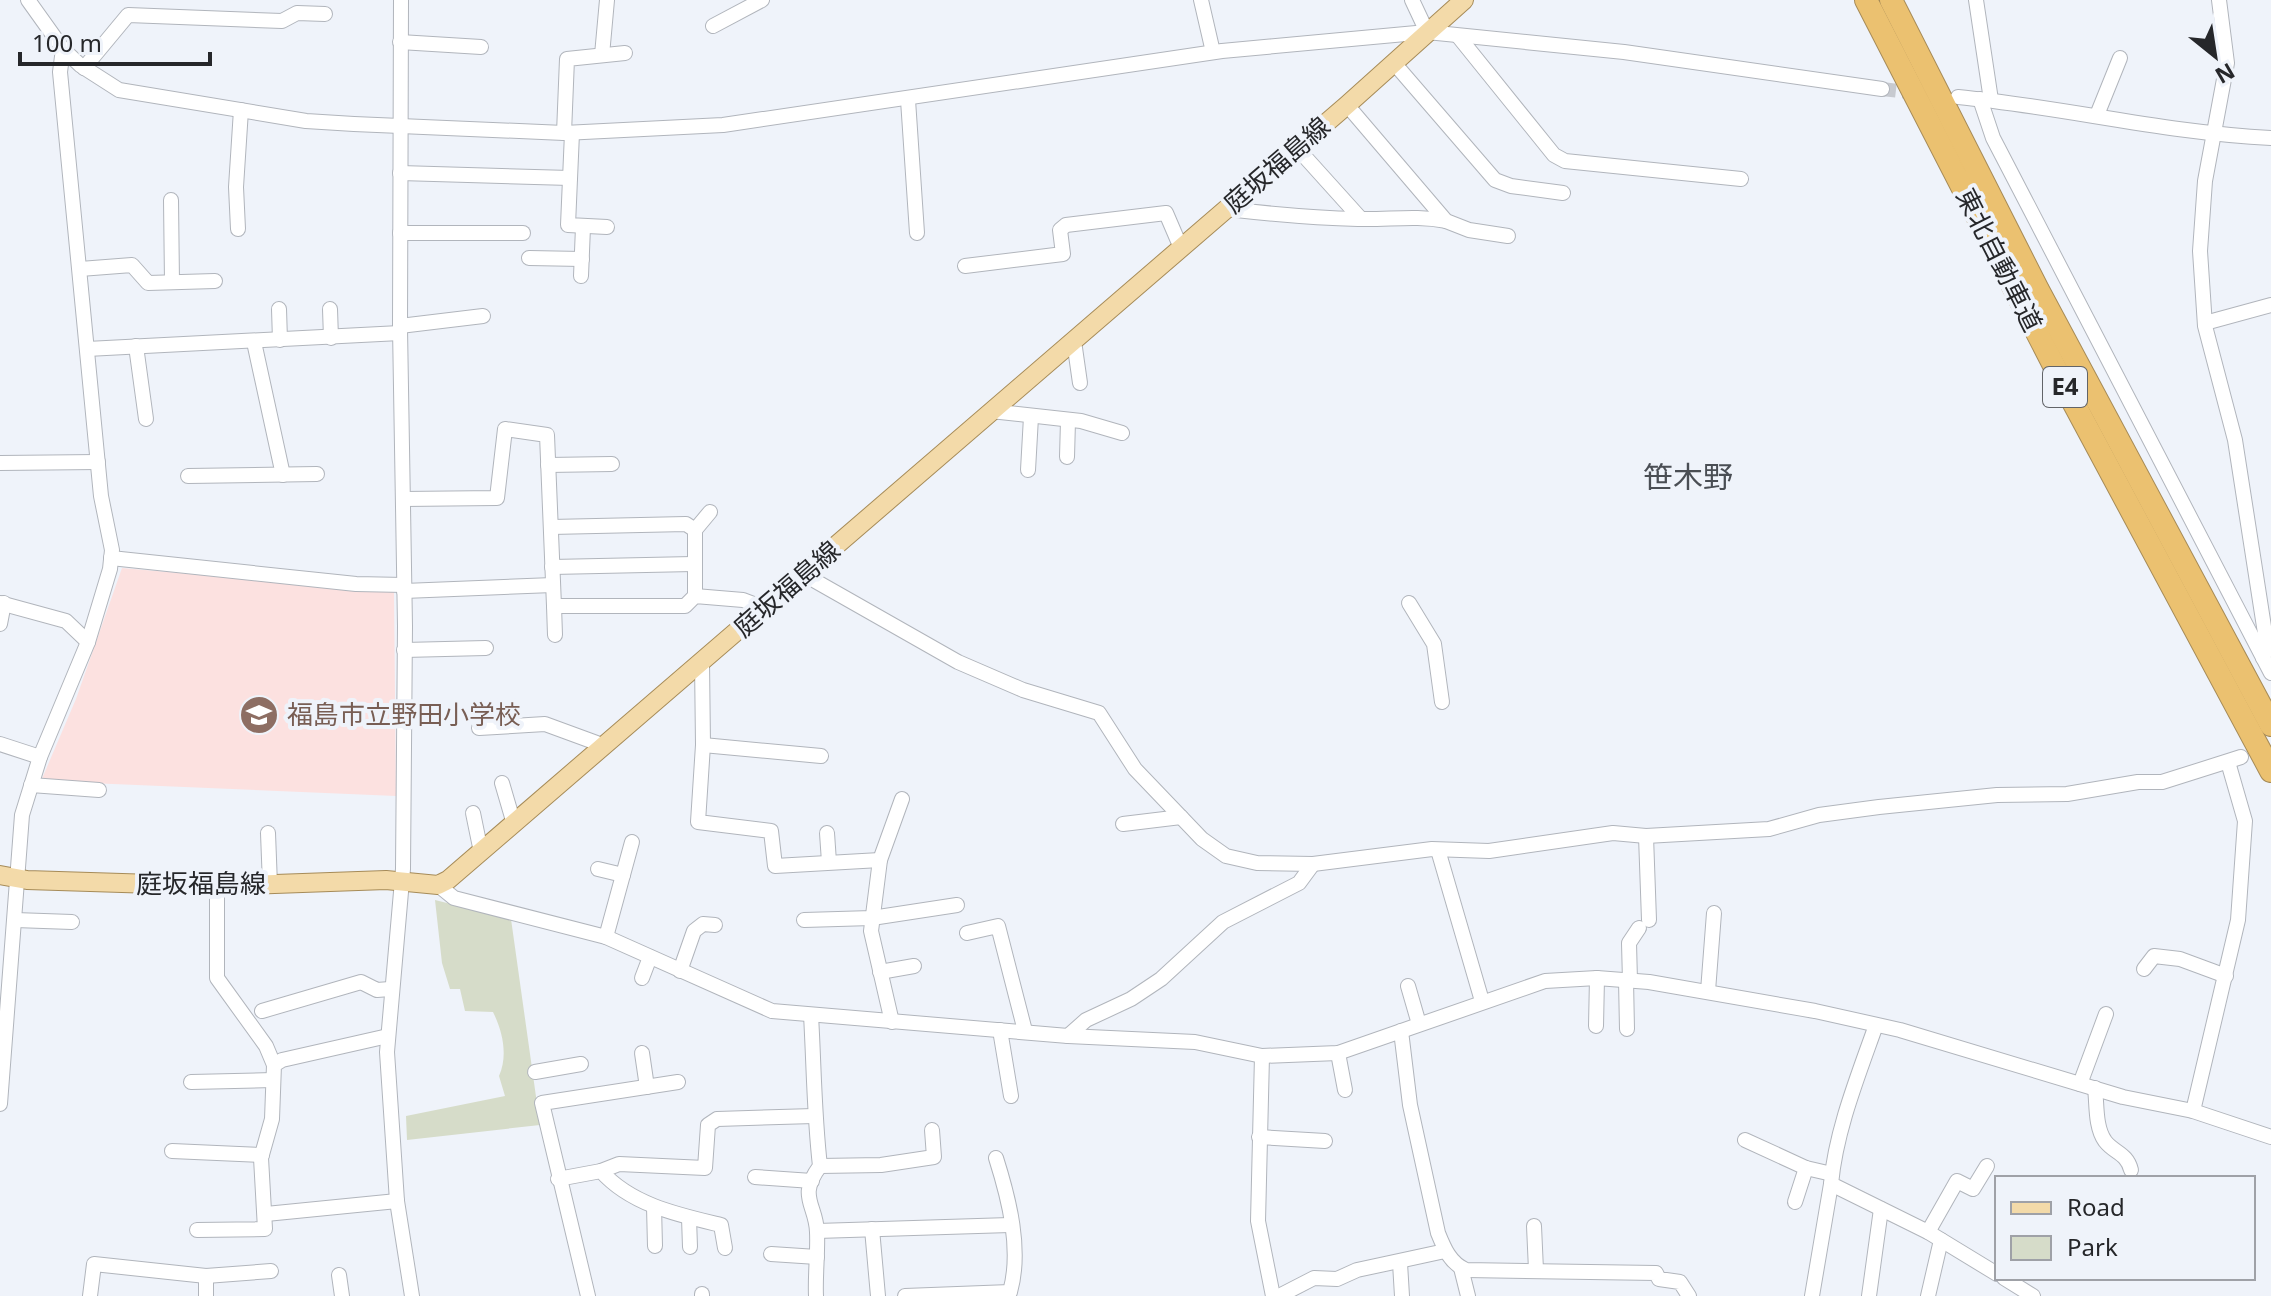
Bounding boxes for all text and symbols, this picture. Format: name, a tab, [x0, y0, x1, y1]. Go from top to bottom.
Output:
scale bar	[20, 16, 210, 66]
north arrow	[2175, 16, 2255, 96]
text: 100 m	[32, 26, 102, 59]
text: N	[2210, 57, 2241, 92]
street label: 庭坂福島線	[1215, 108, 1337, 220]
street label: 東北自動車道	[1948, 182, 2051, 337]
road number: E4	[2043, 367, 2087, 407]
district label: 笹木野	[1643, 456, 1733, 497]
street label: 庭坂福島線	[725, 532, 847, 644]
school or university icon: 福島市立野田小学校	[238, 694, 280, 736]
place label: 福島市立野田小学校	[287, 696, 521, 732]
street label: 庭坂福島線	[136, 865, 266, 901]
legend	[1995, 1176, 2255, 1280]
text: Road	[2067, 1190, 2125, 1223]
text: Park	[2067, 1230, 2118, 1263]

